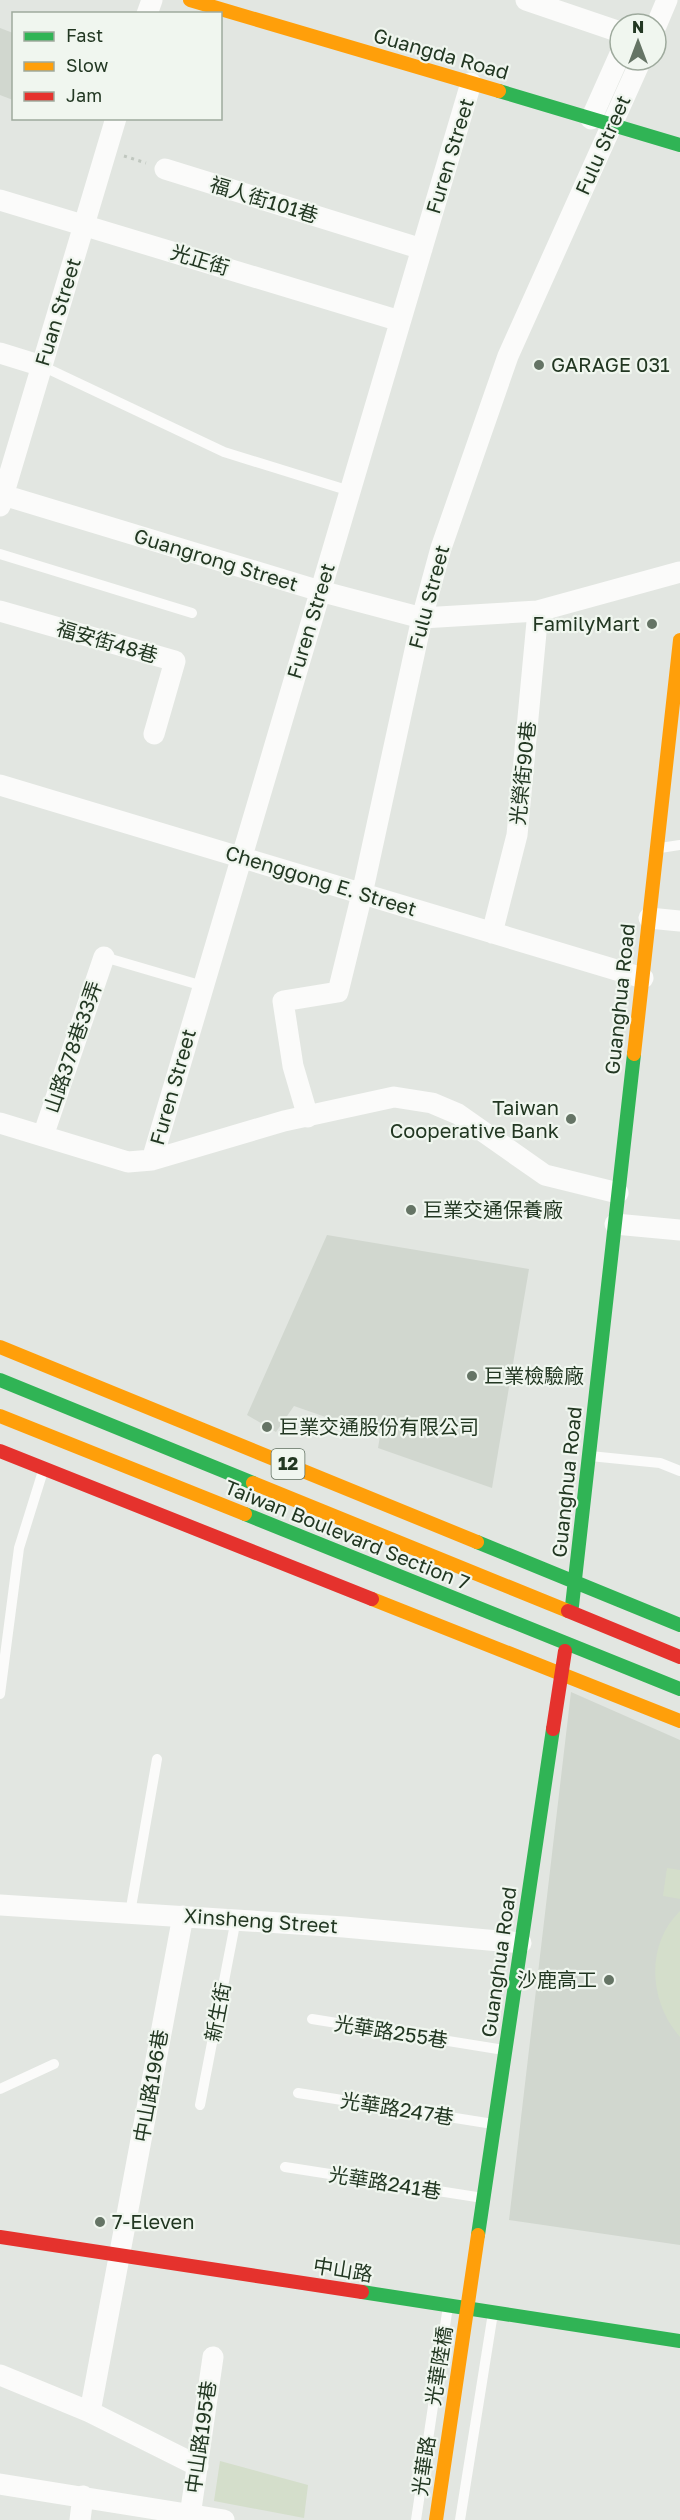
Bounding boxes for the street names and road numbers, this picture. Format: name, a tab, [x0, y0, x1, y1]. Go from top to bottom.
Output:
street label: Guangda Road	[371, 22, 512, 84]
street label: Fulu Street	[569, 91, 635, 198]
street label: Furen Street	[420, 95, 478, 216]
street label: 福人街101巷	[207, 171, 321, 227]
street label: 光正街	[168, 239, 232, 279]
street label: Fuan Street	[29, 255, 85, 369]
street label: Guangrong Street	[131, 523, 301, 595]
street label: Fulu Street	[403, 542, 453, 651]
street label: Furen Street	[281, 560, 339, 681]
street label: 福安街48巷	[54, 615, 161, 667]
street label: 光榮街90巷	[505, 720, 539, 826]
street label: Chenggong E. Street	[223, 840, 420, 921]
street label: Guanghua Road	[599, 922, 639, 1076]
street label: 山路378巷33弄	[38, 978, 106, 1116]
street label: Furen Street	[144, 1026, 200, 1148]
street label: Guanghua Road	[546, 1405, 586, 1559]
road number: 12	[272, 1449, 304, 1479]
street label: Taiwan Boulevard Section 7	[221, 1474, 473, 1594]
street label: Guanghua Road	[476, 1885, 520, 2039]
street label: Xinsheng Street	[183, 1903, 339, 1937]
street label: 新生街	[200, 1980, 235, 2044]
street label: 光華路255巷	[333, 2010, 450, 2052]
street label: 中山路196巷	[128, 2028, 172, 2144]
street label: 光華路247巷	[339, 2087, 456, 2129]
street label: 光華路241巷	[327, 2161, 443, 2203]
street label: 中山路	[312, 2252, 375, 2286]
street label: 光華陸橋	[420, 2324, 456, 2407]
street label: 中山路195巷	[180, 2379, 220, 2495]
street label: 光華路	[407, 2434, 439, 2497]

